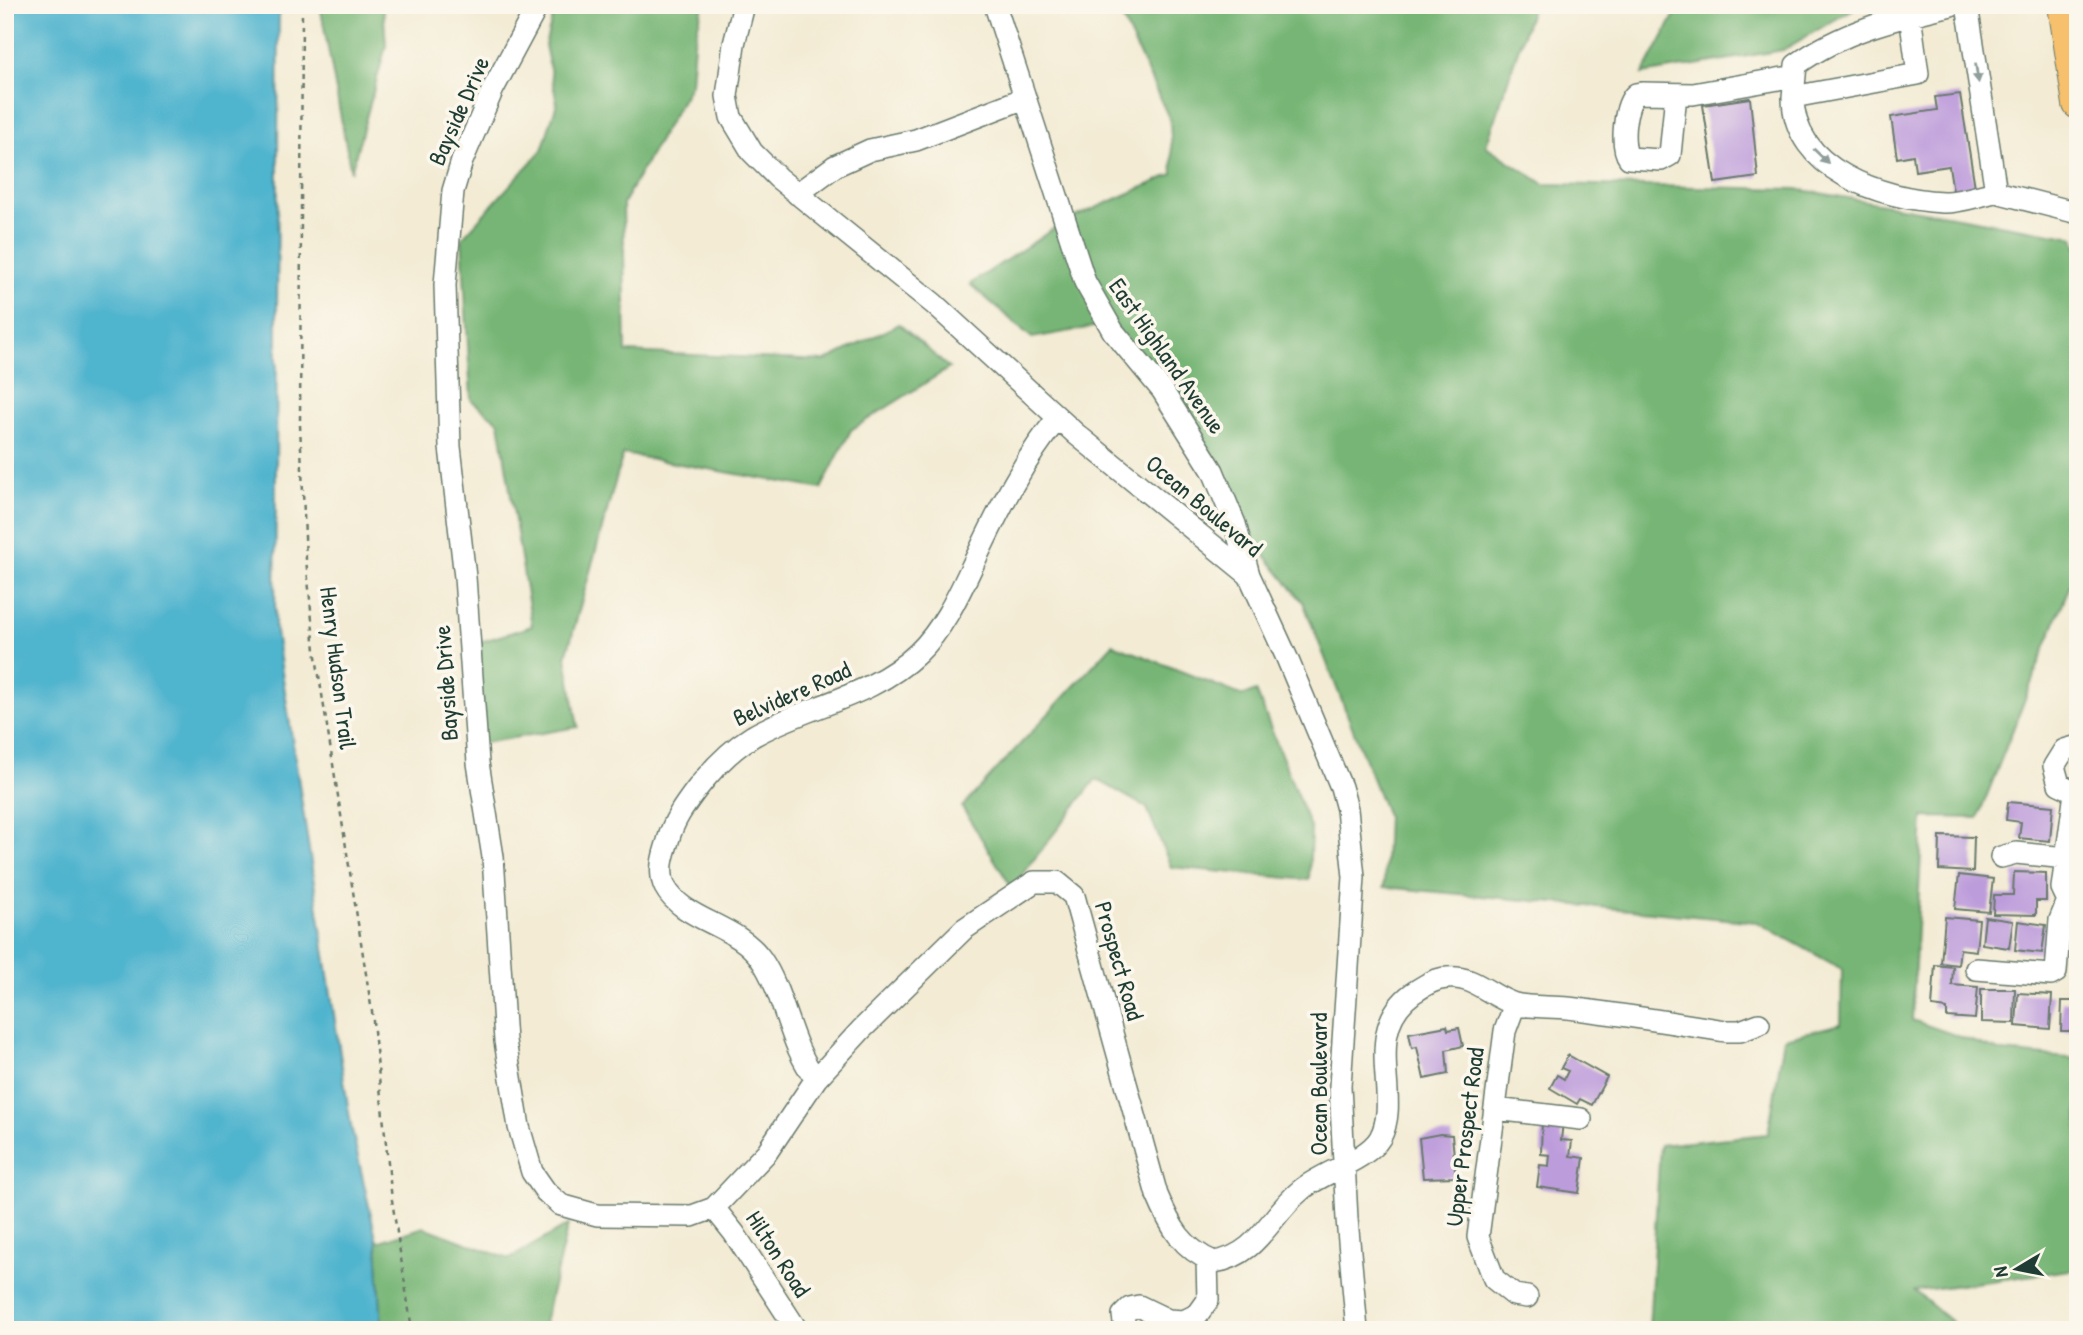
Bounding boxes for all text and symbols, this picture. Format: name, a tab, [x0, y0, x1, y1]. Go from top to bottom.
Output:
street label: Bayside Drive	[420, 51, 496, 170]
one-way arrow	[1972, 62, 1983, 84]
one-way arrow	[1812, 148, 1829, 164]
street label: East Highland Avenue	[1102, 271, 1234, 440]
street label: Ocean Boulevard	[1140, 447, 1270, 563]
street label: Henry Hudson Trail	[313, 585, 365, 752]
street label: Bayside Drive	[425, 624, 465, 742]
street label: Belvidere Road	[728, 653, 855, 733]
street label: Prospect Road	[1088, 898, 1152, 1024]
street label: Ocean Boulevard	[1302, 1013, 1334, 1155]
street label: Upper Prospect Road	[1437, 1046, 1491, 1228]
street label: Hilton Road	[739, 1204, 819, 1303]
north arrow	[1982, 1234, 2052, 1304]
text: N	[1987, 1265, 2014, 1279]

